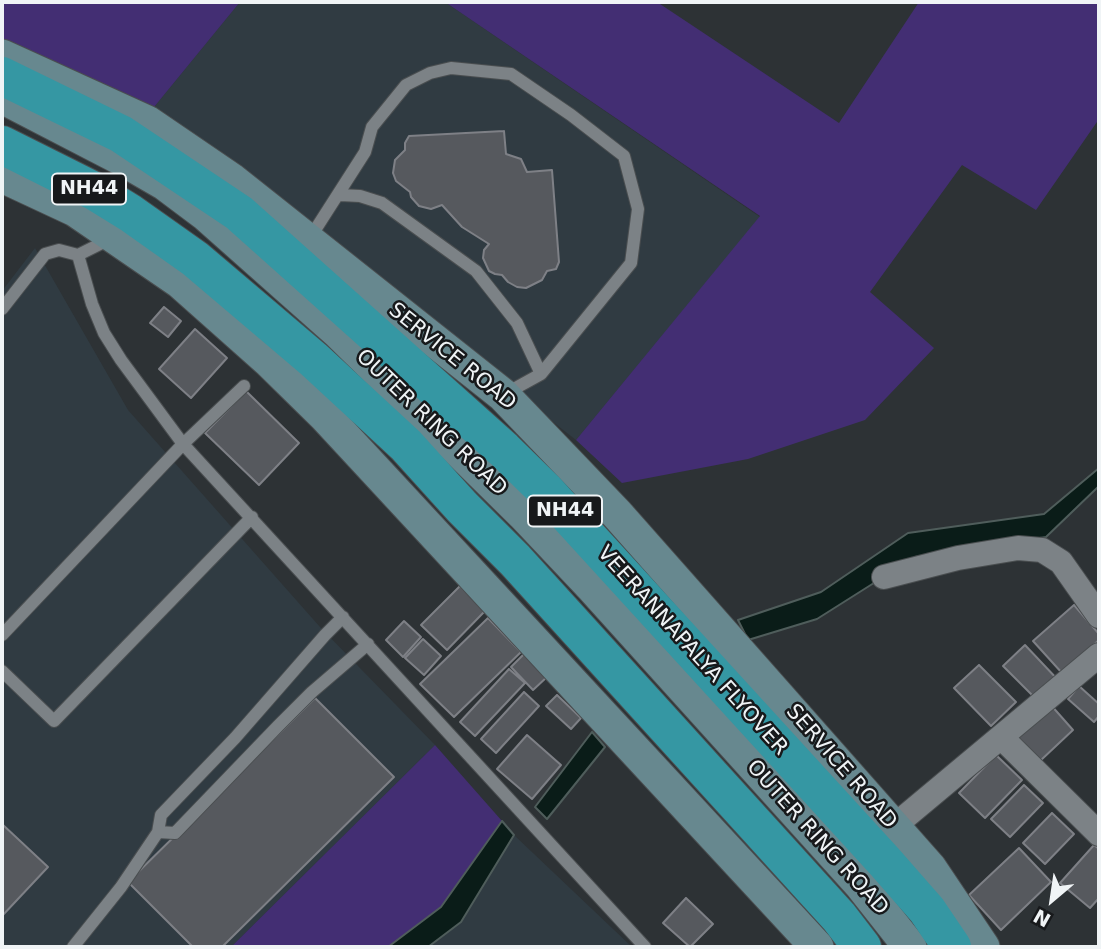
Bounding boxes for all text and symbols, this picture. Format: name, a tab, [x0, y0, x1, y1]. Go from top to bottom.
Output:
road number: NH44	[52, 174, 126, 204]
street label: SERVICE ROAD	[383, 298, 521, 416]
street label: OUTER RING ROAD	[350, 344, 512, 502]
road number: NH44	[528, 496, 602, 526]
street label: VEERANNAPALYA FLYOVER	[591, 541, 793, 761]
street label: SERVICE ROAD	[780, 700, 902, 834]
street label: OUTER RING ROAD	[741, 755, 893, 921]
north arrow	[1017, 865, 1087, 935]
text: N	[1030, 905, 1054, 932]

